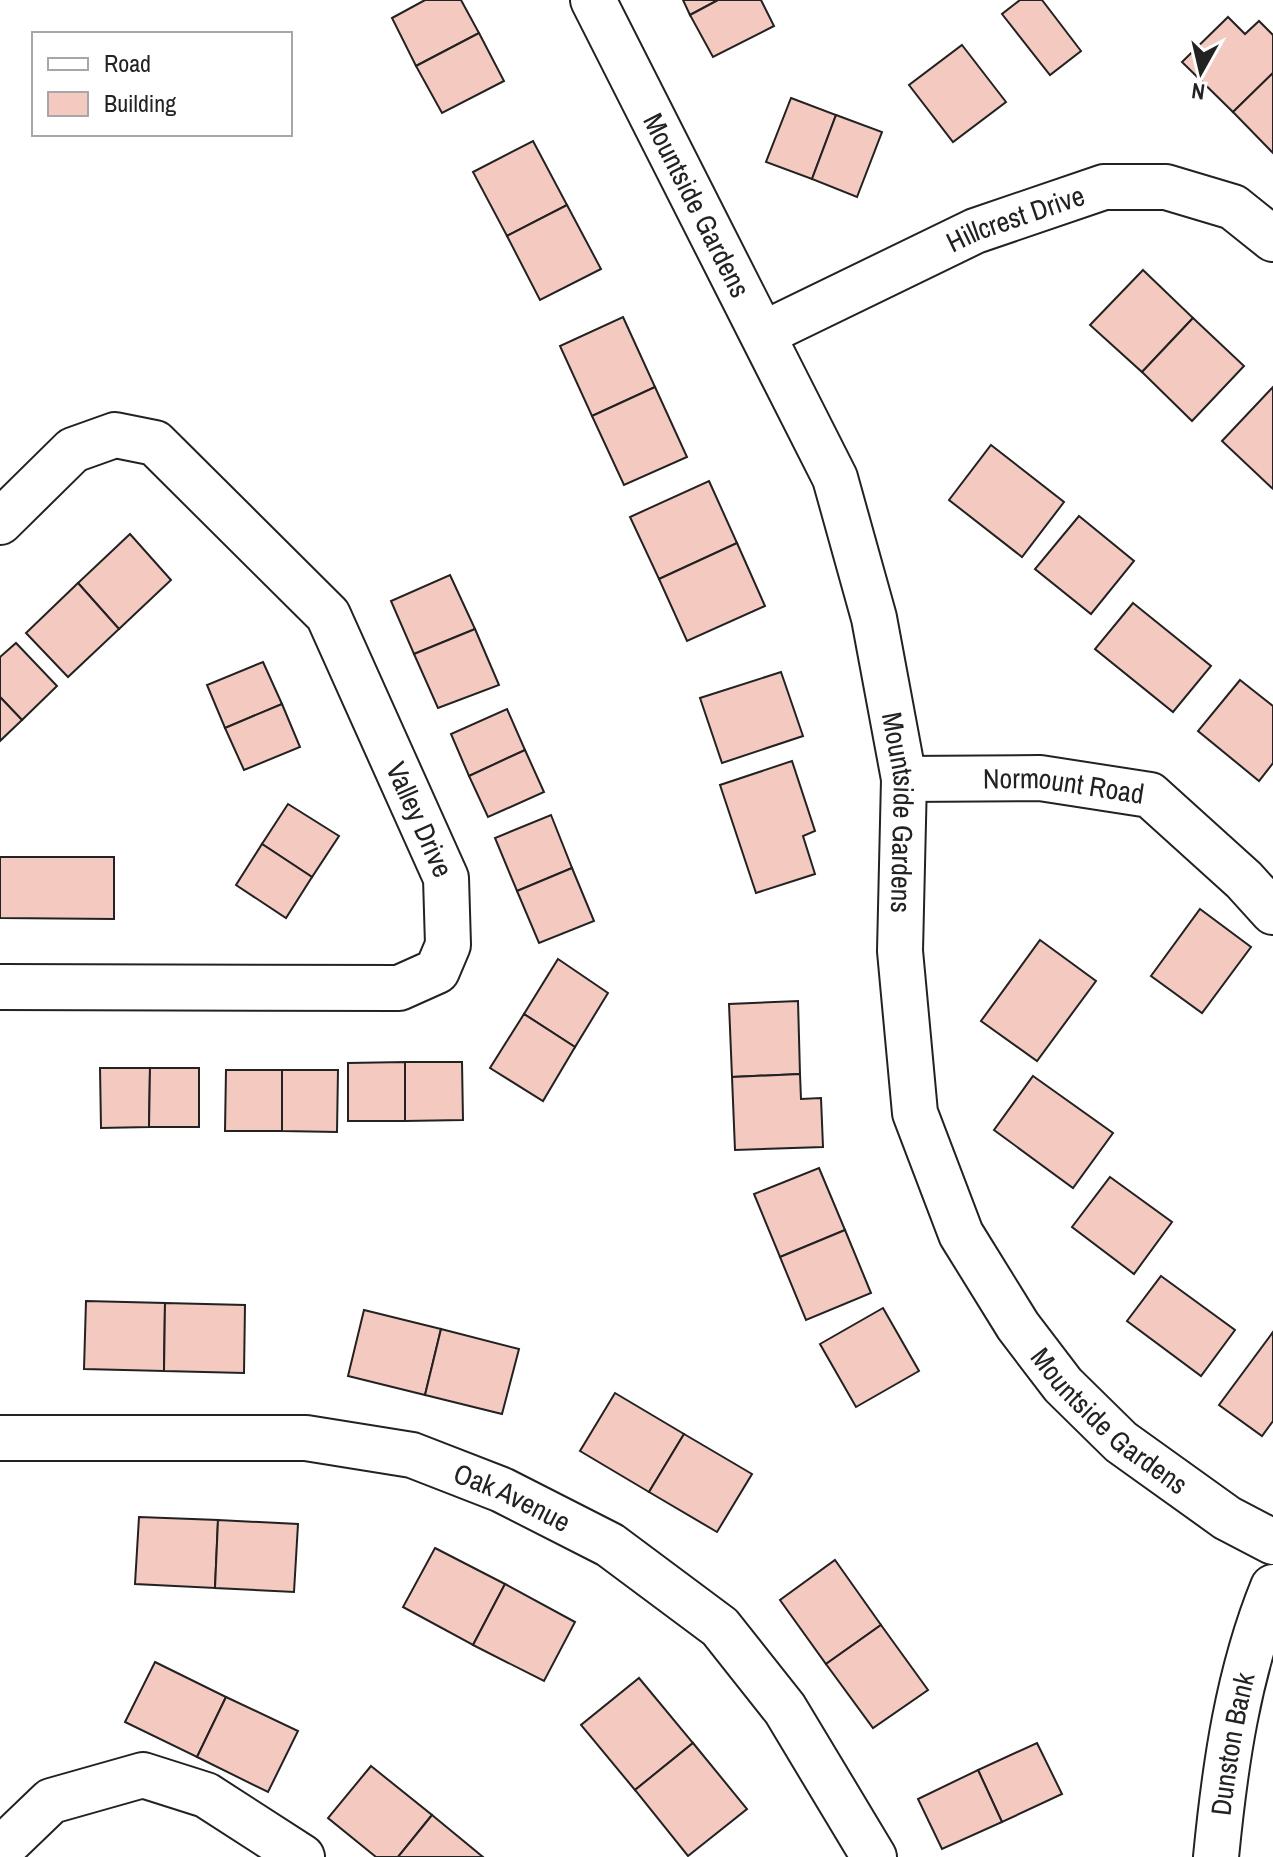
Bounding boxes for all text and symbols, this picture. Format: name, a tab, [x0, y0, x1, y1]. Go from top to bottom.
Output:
legend	[32, 32, 292, 136]
north arrow	[1161, 32, 1241, 112]
text: Road	[104, 47, 151, 79]
text: N	[1190, 76, 1207, 108]
text: Building	[104, 87, 176, 119]
street label: Mountside Gardens	[634, 107, 759, 304]
street label: Hillcrest Drive	[940, 176, 1089, 261]
street label: Mountside Gardens	[873, 709, 923, 913]
street label: Valley Drive	[377, 756, 462, 883]
street label: Normount Road	[983, 759, 1147, 813]
street label: Mountside Gardens	[1022, 1340, 1196, 1503]
street label: Oak Avenue	[448, 1454, 577, 1541]
street label: Dunston Bank	[1202, 1668, 1264, 1818]

